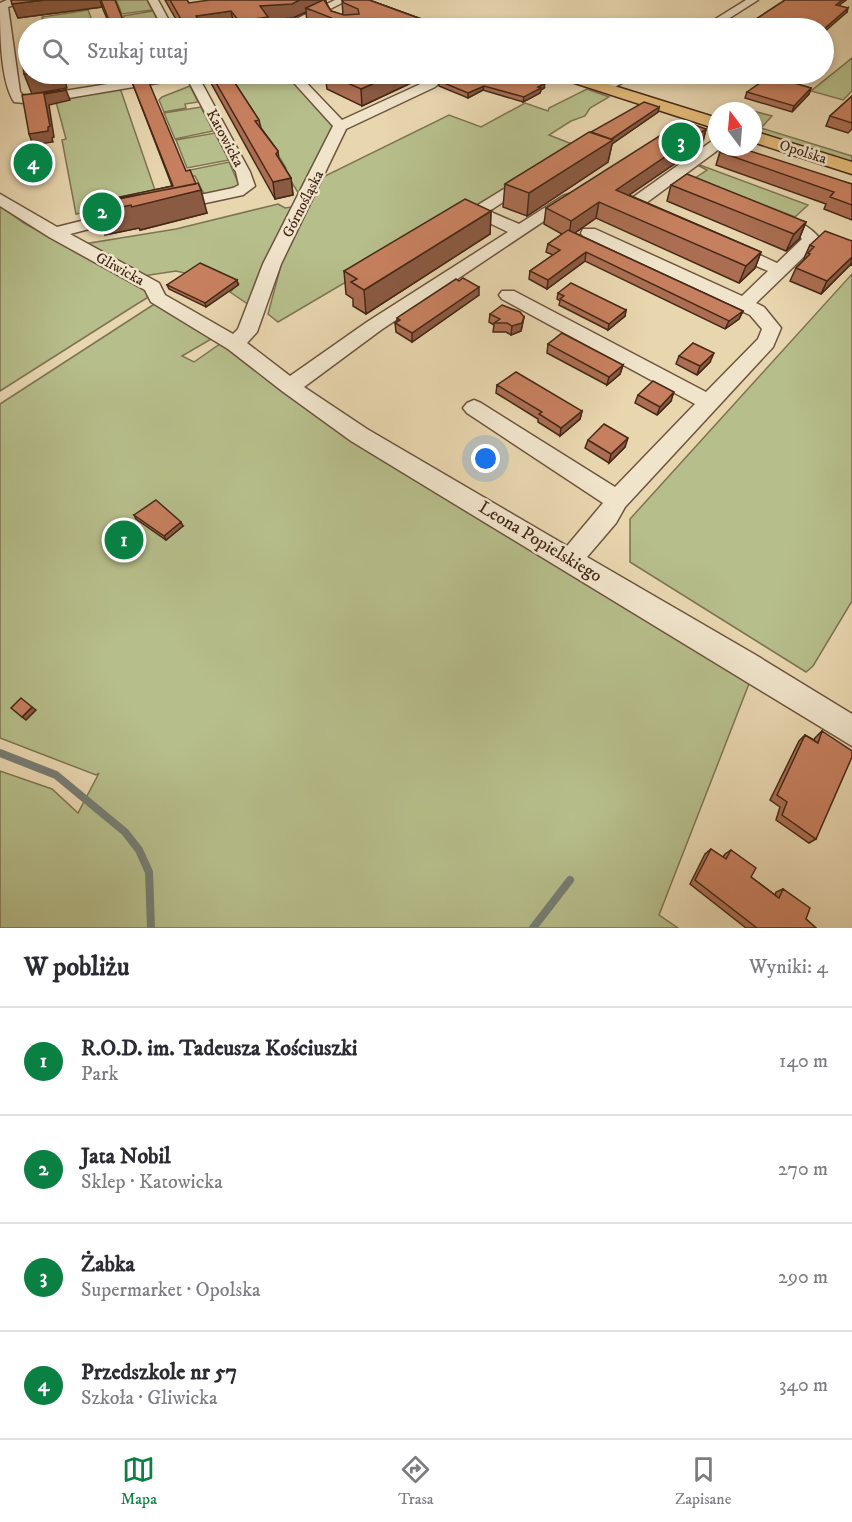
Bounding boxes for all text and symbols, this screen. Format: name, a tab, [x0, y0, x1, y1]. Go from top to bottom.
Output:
search box	[18, 18, 834, 84]
icon: search	[39, 35, 72, 68]
text: Szukaj tutaj	[87, 38, 188, 65]
north arrow	[708, 102, 762, 156]
street label: Katowicka	[202, 106, 248, 171]
pin: 3	[662, 120, 700, 164]
street label: Opolska	[777, 135, 830, 169]
pin: 4	[14, 140, 52, 186]
street label: Górnośląska	[278, 167, 328, 241]
pin: 2	[82, 190, 122, 234]
street label: Gliwicka	[92, 248, 148, 290]
your location	[471, 444, 500, 473]
street label: Leona Popielskiego	[474, 497, 606, 588]
pin: 1	[104, 518, 144, 562]
text: W pobliżu	[24, 951, 129, 984]
text: Wyniki: 4	[749, 955, 828, 980]
text: R.O.D. im. Tadeusza Kościuszki	[81, 1035, 358, 1062]
text: 1	[40, 1049, 47, 1074]
text: 140 m	[779, 1049, 828, 1074]
text: Park	[81, 1062, 118, 1087]
text: Jata Nobil	[81, 1143, 171, 1170]
text: 2	[39, 1157, 48, 1182]
text: 270 m	[778, 1157, 828, 1182]
text: Sklep · Katowicka	[81, 1170, 223, 1195]
text: Żabka	[81, 1251, 135, 1278]
text: 3	[40, 1265, 47, 1290]
text: 290 m	[778, 1265, 828, 1290]
text: Supermarket · Opolska	[81, 1278, 261, 1303]
text: Przedszkole nr 57	[81, 1359, 237, 1386]
text: 4	[38, 1373, 49, 1398]
text: 340 m	[779, 1373, 828, 1398]
text: Szkoła · Gliwicka	[81, 1386, 217, 1411]
tab: Mapa	[121, 1453, 157, 1509]
tab: Trasa	[398, 1453, 434, 1509]
tab: Zapisane	[675, 1453, 731, 1509]

